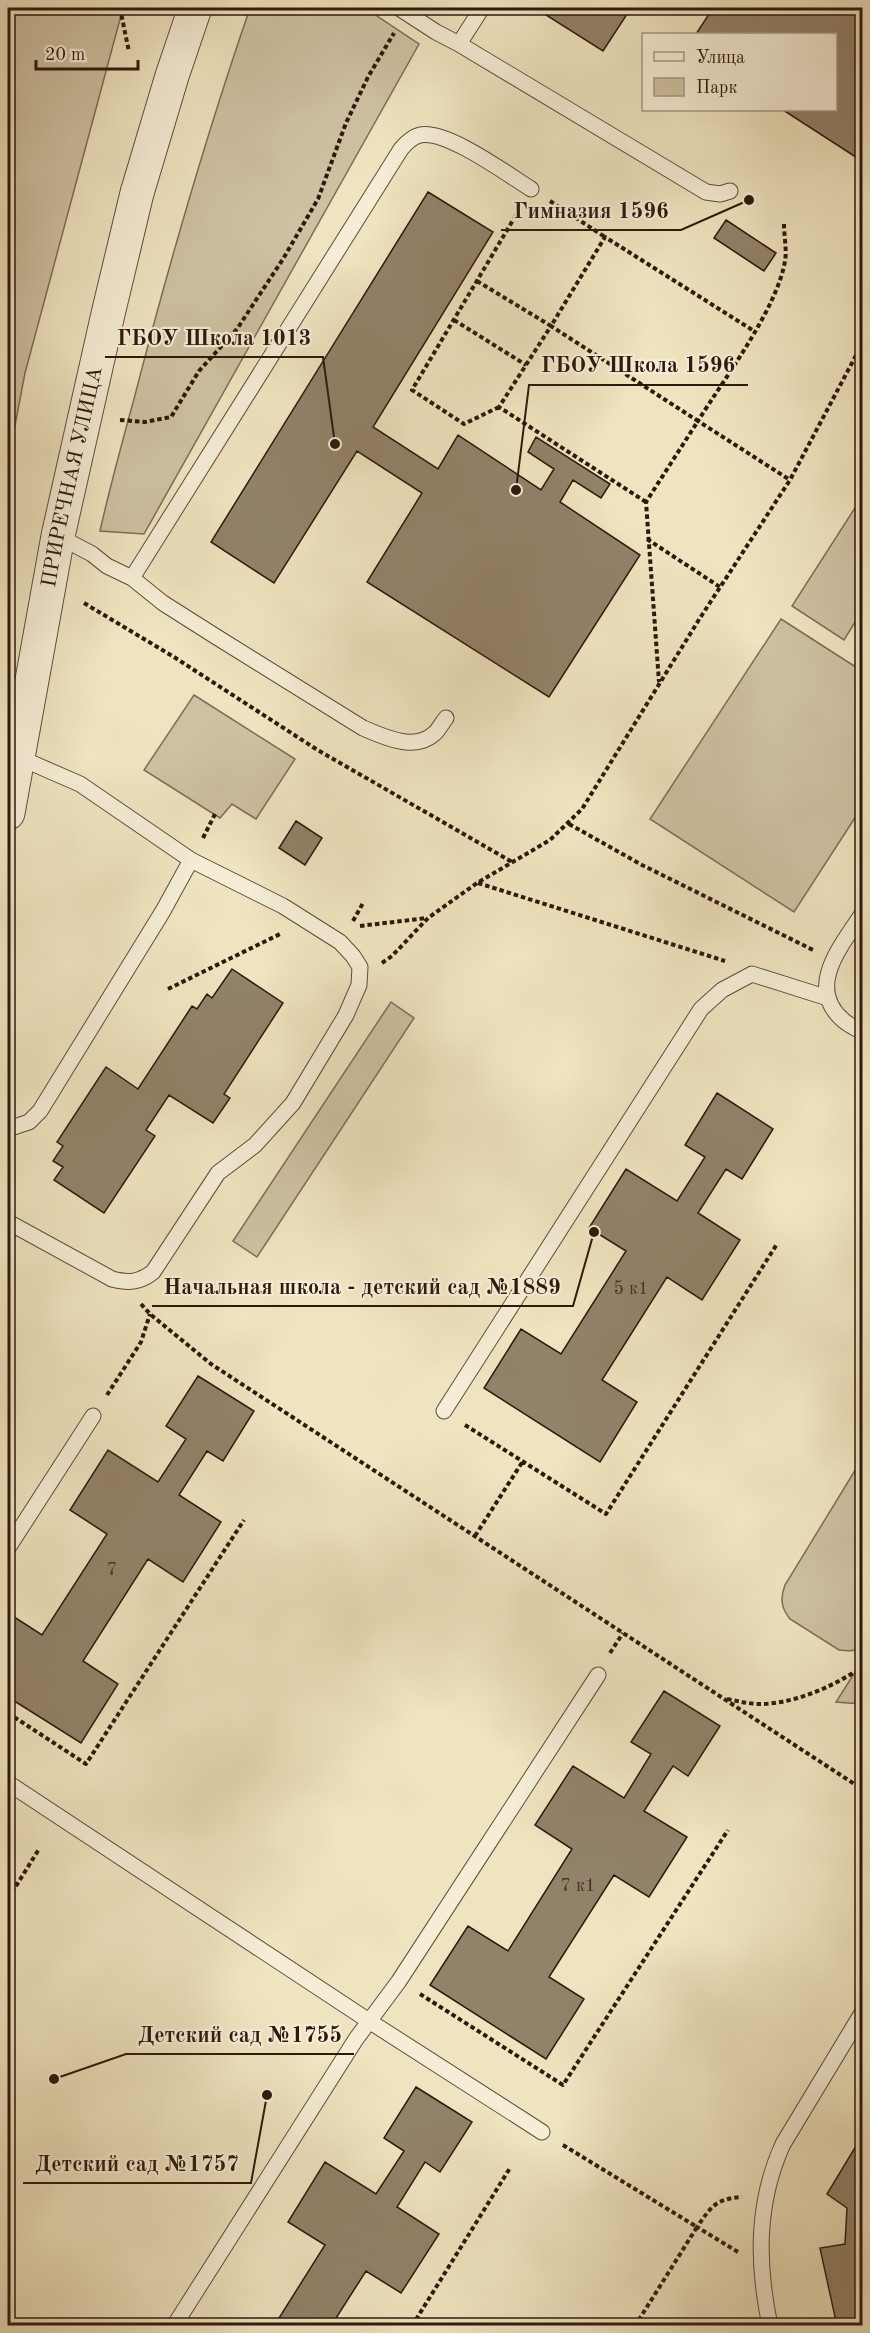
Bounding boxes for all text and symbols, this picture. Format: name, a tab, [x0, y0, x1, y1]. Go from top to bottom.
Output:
scale bar	[36, 33, 138, 71]
legend	[642, 33, 837, 111]
text: 20 m	[45, 46, 85, 64]
text: Улица	[696, 49, 745, 67]
text: Парк	[696, 79, 737, 97]
callout: Гимназия 1596	[501, 190, 681, 230]
text: Гимназия 1596	[513, 201, 669, 223]
callout: ГБОУ Школа 1013	[105, 317, 323, 357]
text: ГБОУ Школа 1013	[117, 328, 311, 350]
callout: ГБОУ Школа 1596	[529, 345, 748, 385]
text: ГБОУ Школа 1596	[541, 355, 735, 377]
street label: ПРИРЕЧНАЯ УЛИЦА	[38, 365, 106, 589]
callout: Начальная школа - детский сад №1889	[152, 1266, 573, 1306]
text: Начальная школа - детский сад №1889	[163, 1277, 561, 1299]
house number: 5 к1	[614, 1280, 648, 1298]
house number: 7	[107, 1561, 117, 1579]
house number: 7 к1	[561, 1877, 595, 1895]
callout: Детский сад №1755	[126, 2014, 354, 2054]
text: Детский сад №1755	[138, 2025, 342, 2047]
callout: Детский сад №1757	[23, 2143, 251, 2183]
text: Детский сад №1757	[35, 2154, 239, 2176]

